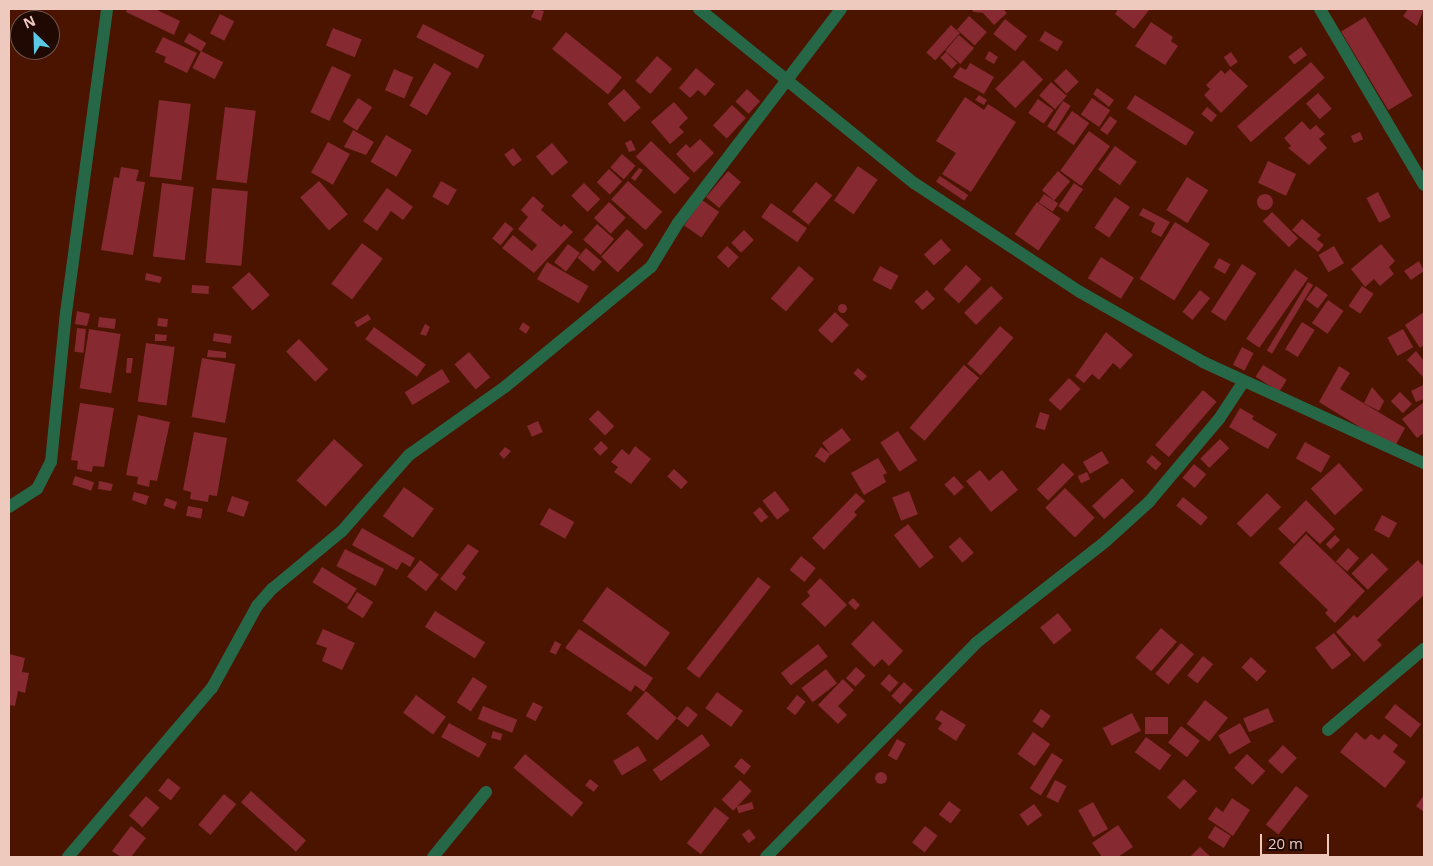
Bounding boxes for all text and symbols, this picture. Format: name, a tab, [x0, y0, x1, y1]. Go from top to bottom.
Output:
north arrow	[10, 10, 60, 60]
text: N	[20, 11, 38, 33]
scale bar	[1263, 824, 1332, 856]
text: 20 m	[1268, 833, 1303, 853]

